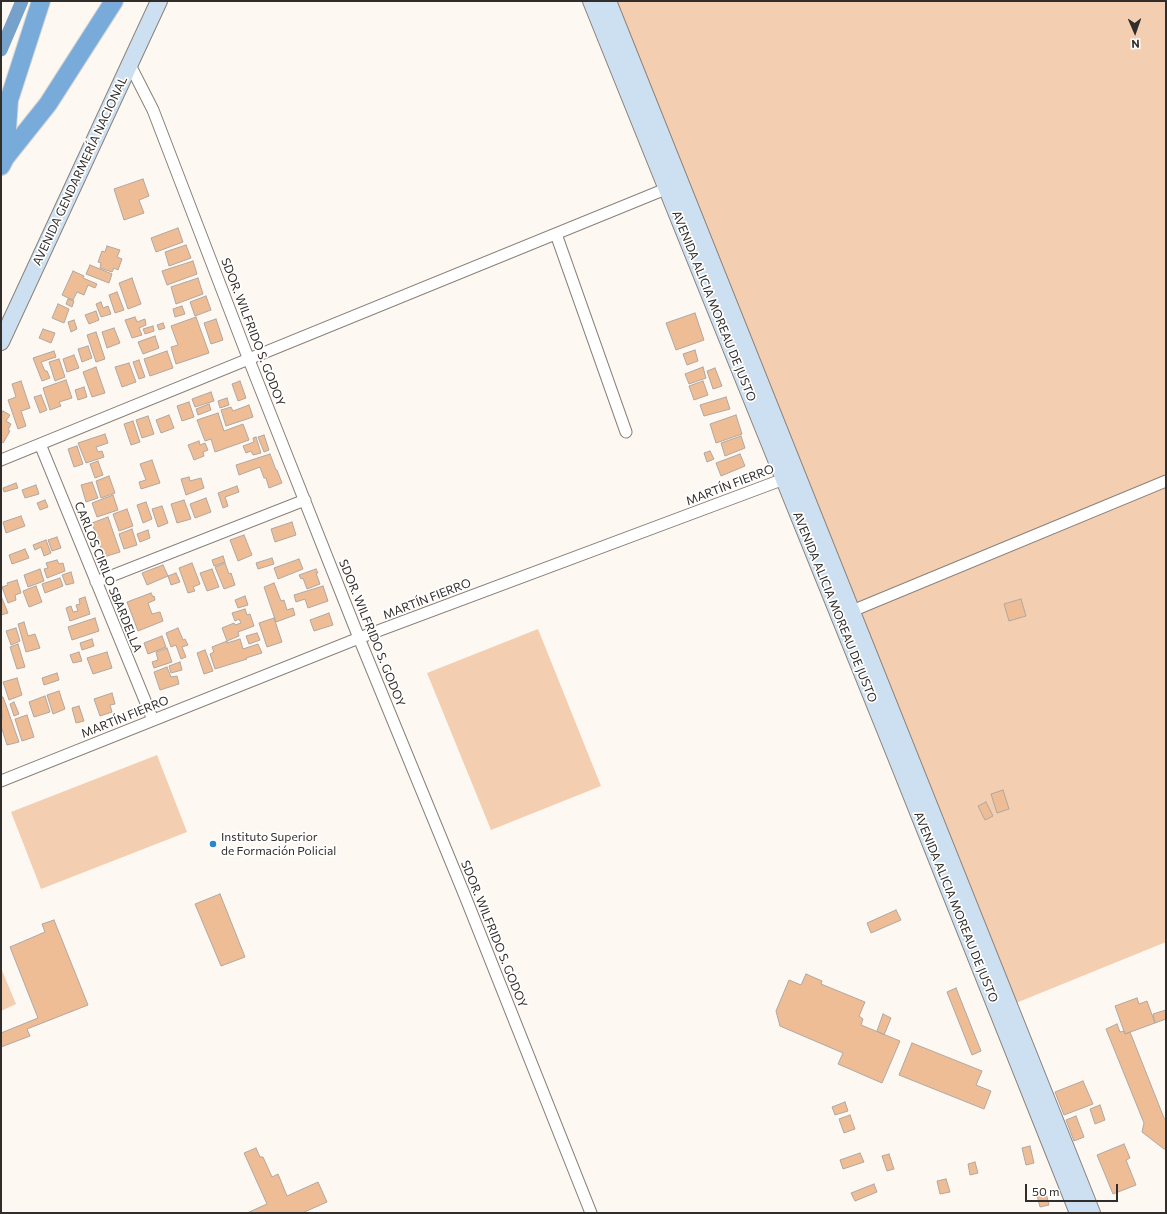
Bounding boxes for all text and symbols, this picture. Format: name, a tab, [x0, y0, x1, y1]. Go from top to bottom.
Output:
north arrow	[1115, 12, 1155, 52]
text: N	[1131, 38, 1140, 51]
street label: AVENIDA GENDARMERÍA NACIONAL	[30, 74, 130, 268]
street label: AVENIDA ALICIA MOREAU DE JUSTO	[669, 208, 759, 404]
street label: SDOR. WILFRIDO S. GODOY	[218, 256, 288, 408]
street label: MARTÍN FIERRO	[684, 462, 776, 508]
street label: CARLOS CIRILO SBARDELLA	[71, 500, 145, 654]
street label: AVENIDA ALICIA MOREAU DE JUSTO	[790, 509, 880, 705]
street label: SDOR. WILFRIDO S. GODOY	[336, 557, 408, 709]
street label: MARTÍN FIERRO	[381, 576, 473, 622]
street label: MARTÍN FIERRO	[79, 693, 171, 741]
street label: AVENIDA ALICIA MOREAU DE JUSTO	[911, 809, 1001, 1005]
place label: Instituto Superior de Formación Policial	[221, 830, 336, 858]
marker: Instituto Superior de Formación Policial	[208, 839, 218, 849]
street label: SDOR. WILFRIDO S. GODOY	[458, 858, 530, 1010]
scale bar	[1027, 1176, 1120, 1202]
text: 50 m	[1032, 1184, 1060, 1198]

